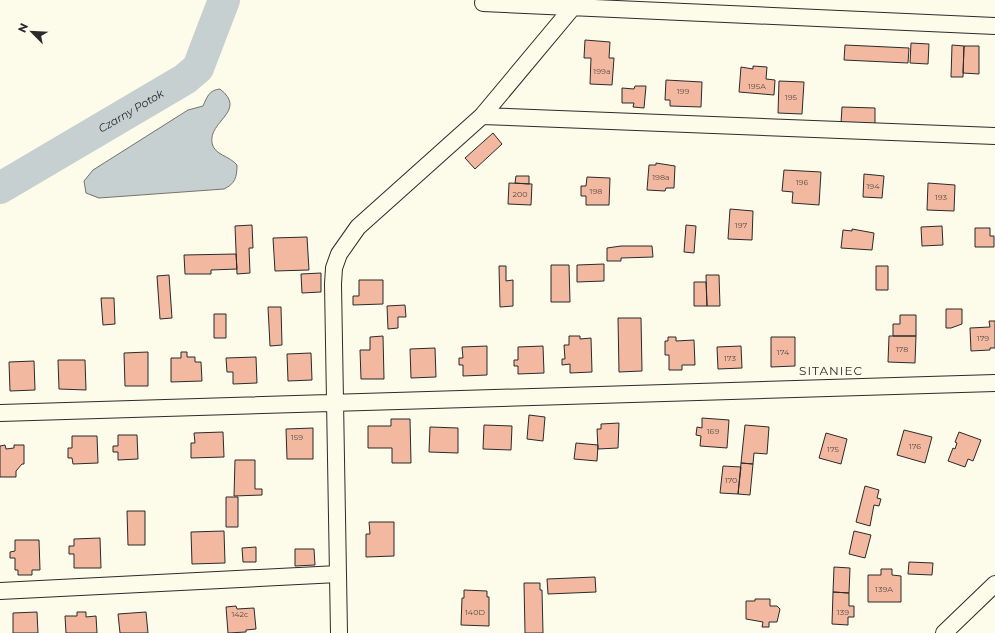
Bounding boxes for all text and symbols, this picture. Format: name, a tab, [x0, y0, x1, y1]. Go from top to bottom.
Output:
north arrow	[12, 12, 52, 52]
text: N	[15, 21, 31, 35]
house number: 199a	[593, 66, 611, 76]
house number: 195A	[748, 81, 766, 91]
water label: Czarny Potok	[96, 86, 167, 136]
house number: 199	[677, 86, 689, 96]
house number: 195	[785, 92, 798, 102]
house number: 198a	[652, 172, 670, 182]
house number: 196	[796, 177, 808, 187]
house number: 194	[866, 181, 880, 191]
house number: 198	[590, 186, 602, 196]
house number: 200	[512, 189, 528, 199]
house number: 193	[935, 192, 948, 202]
house number: 197	[735, 220, 747, 230]
house number: 179	[977, 333, 989, 343]
house number: 178	[896, 344, 908, 354]
house number: 174	[777, 347, 790, 357]
house number: 173	[724, 353, 737, 363]
district label: SITANIEC	[799, 363, 863, 378]
house number: 169	[707, 426, 719, 436]
house number: 159	[291, 432, 303, 442]
house number: 176	[909, 441, 921, 451]
house number: 175	[827, 444, 839, 454]
house number: 170	[725, 475, 737, 485]
house number: 139A	[875, 584, 893, 594]
house number: 140D	[465, 607, 485, 617]
house number: 139	[837, 607, 849, 617]
house number: 142c	[231, 609, 249, 619]

